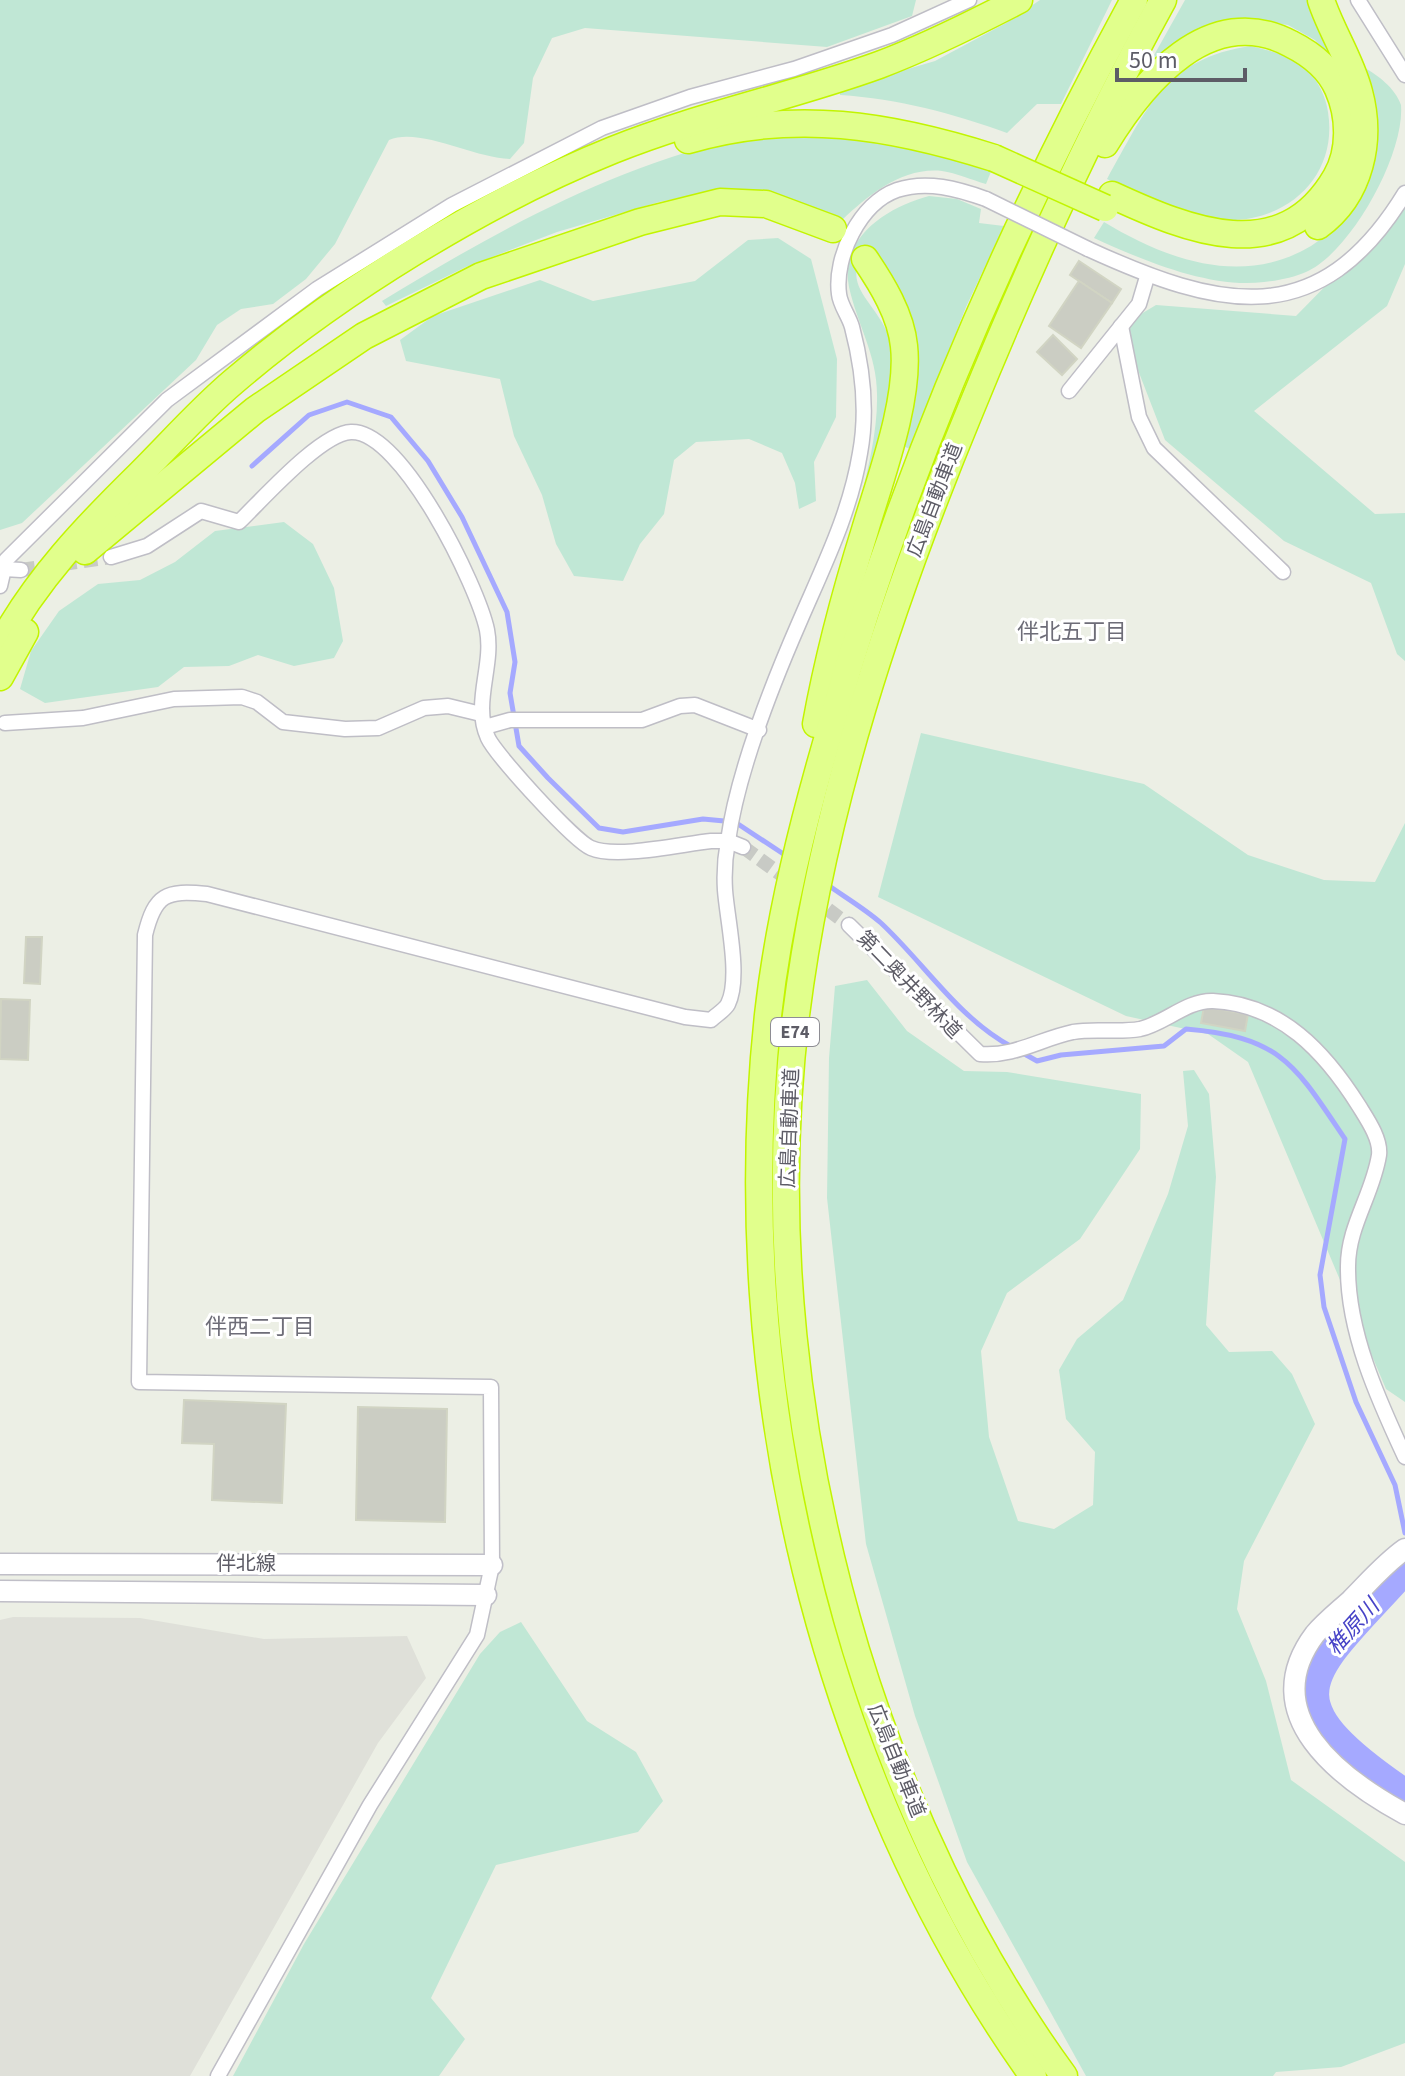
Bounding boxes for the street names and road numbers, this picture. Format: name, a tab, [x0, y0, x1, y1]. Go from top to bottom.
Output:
street label: 広島自動車道	[900, 439, 970, 561]
street label: 第二奥井野林道	[850, 925, 968, 1045]
road number: E74	[771, 1018, 819, 1046]
street label: 広島自動車道	[774, 1068, 806, 1188]
street label: 伴北線	[216, 1550, 276, 1578]
street label: 広島自動車道	[861, 1700, 931, 1822]

